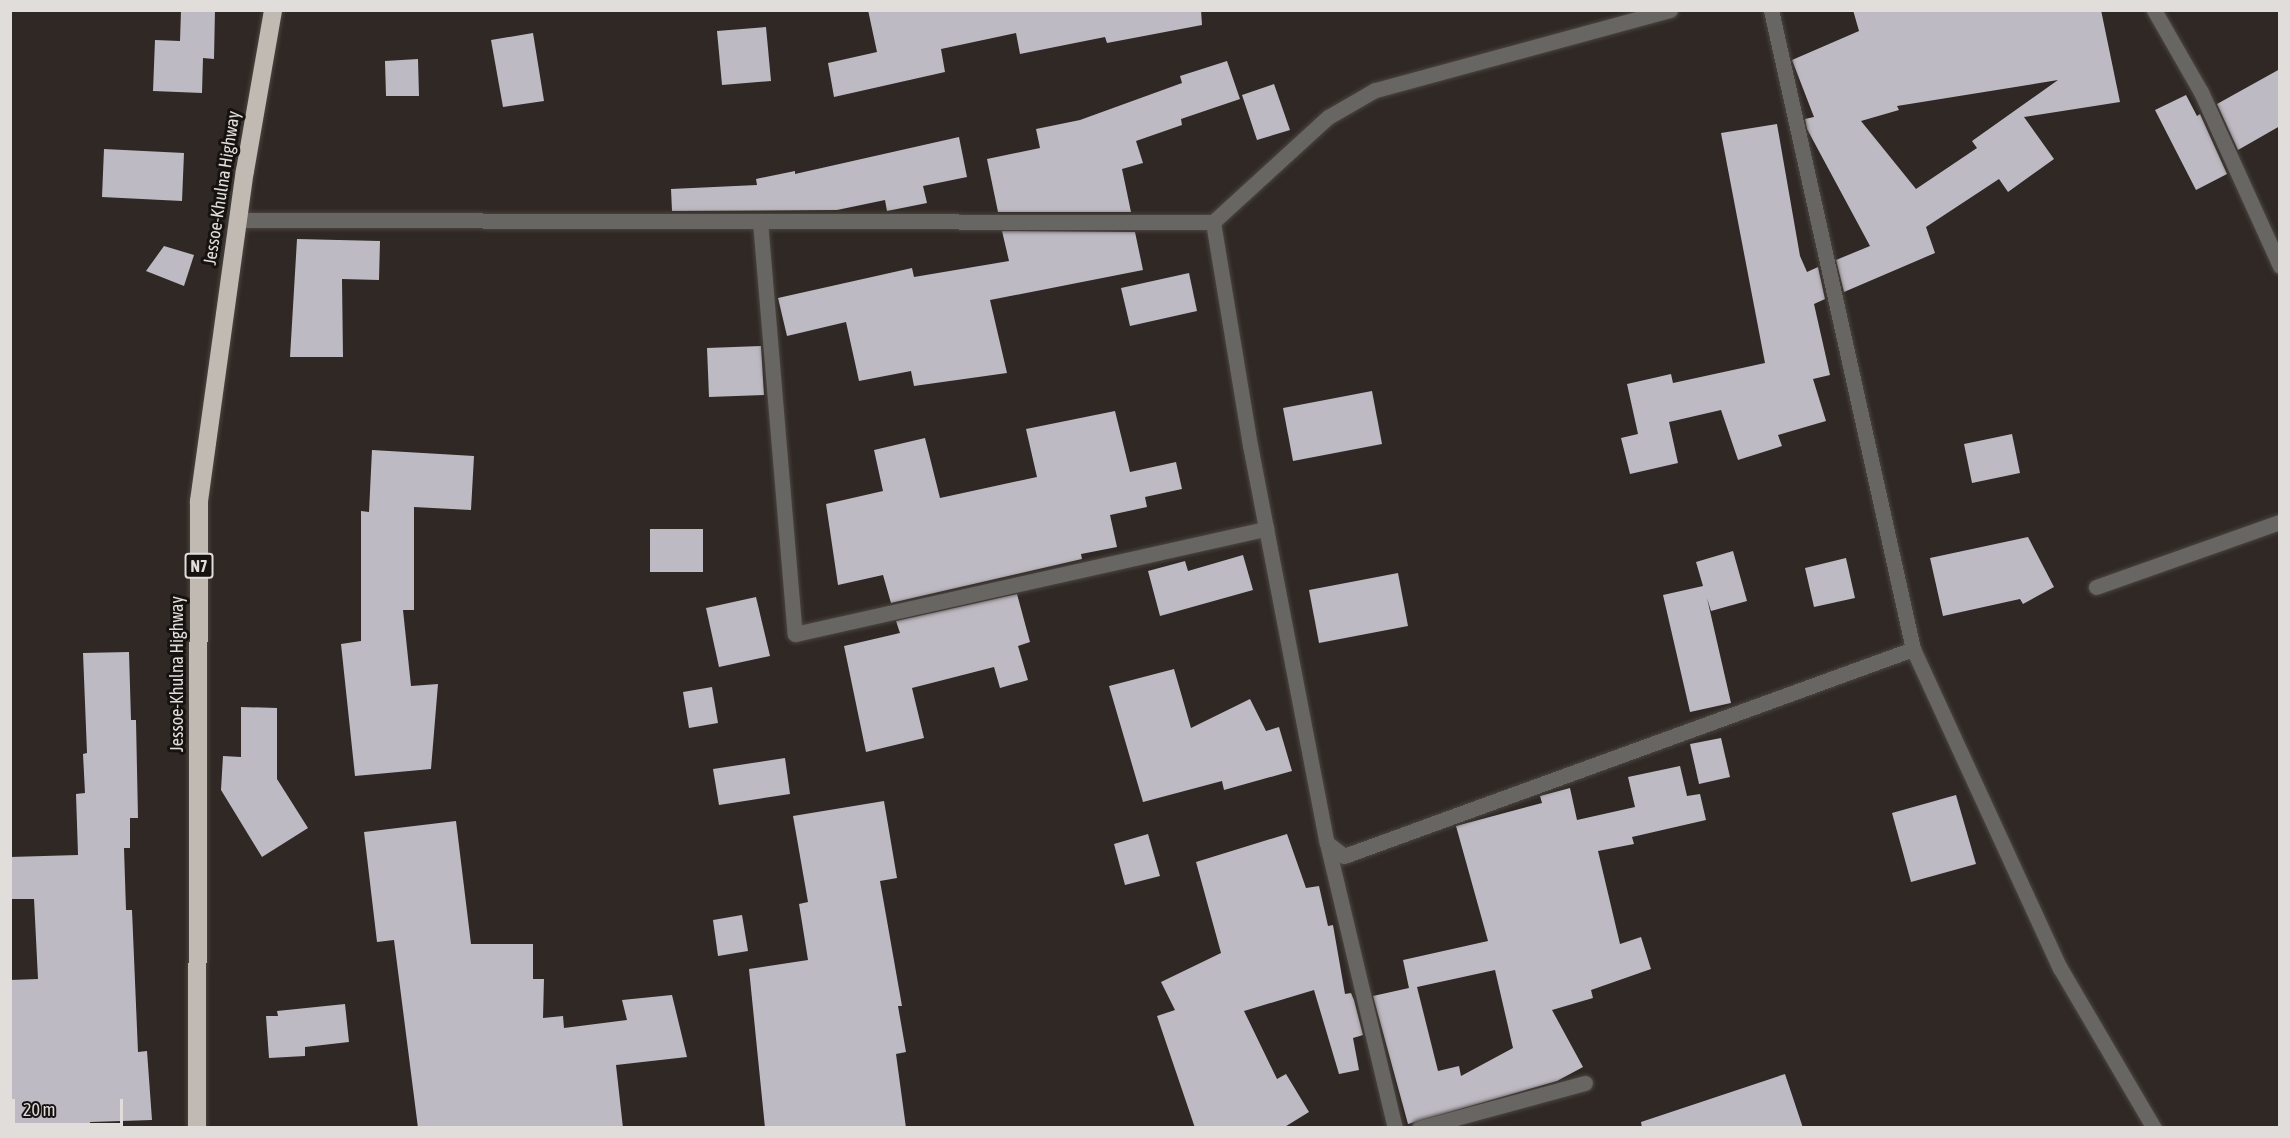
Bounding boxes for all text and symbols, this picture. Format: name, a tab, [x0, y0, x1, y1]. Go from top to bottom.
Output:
street label: Jessoe-Khulna Highway	[199, 109, 245, 267]
road number: N7	[184, 553, 214, 579]
street label: Jessoe-Khulna Highway	[166, 596, 188, 752]
scale bar	[15, 1087, 126, 1125]
text: 20 m	[23, 1099, 55, 1120]

